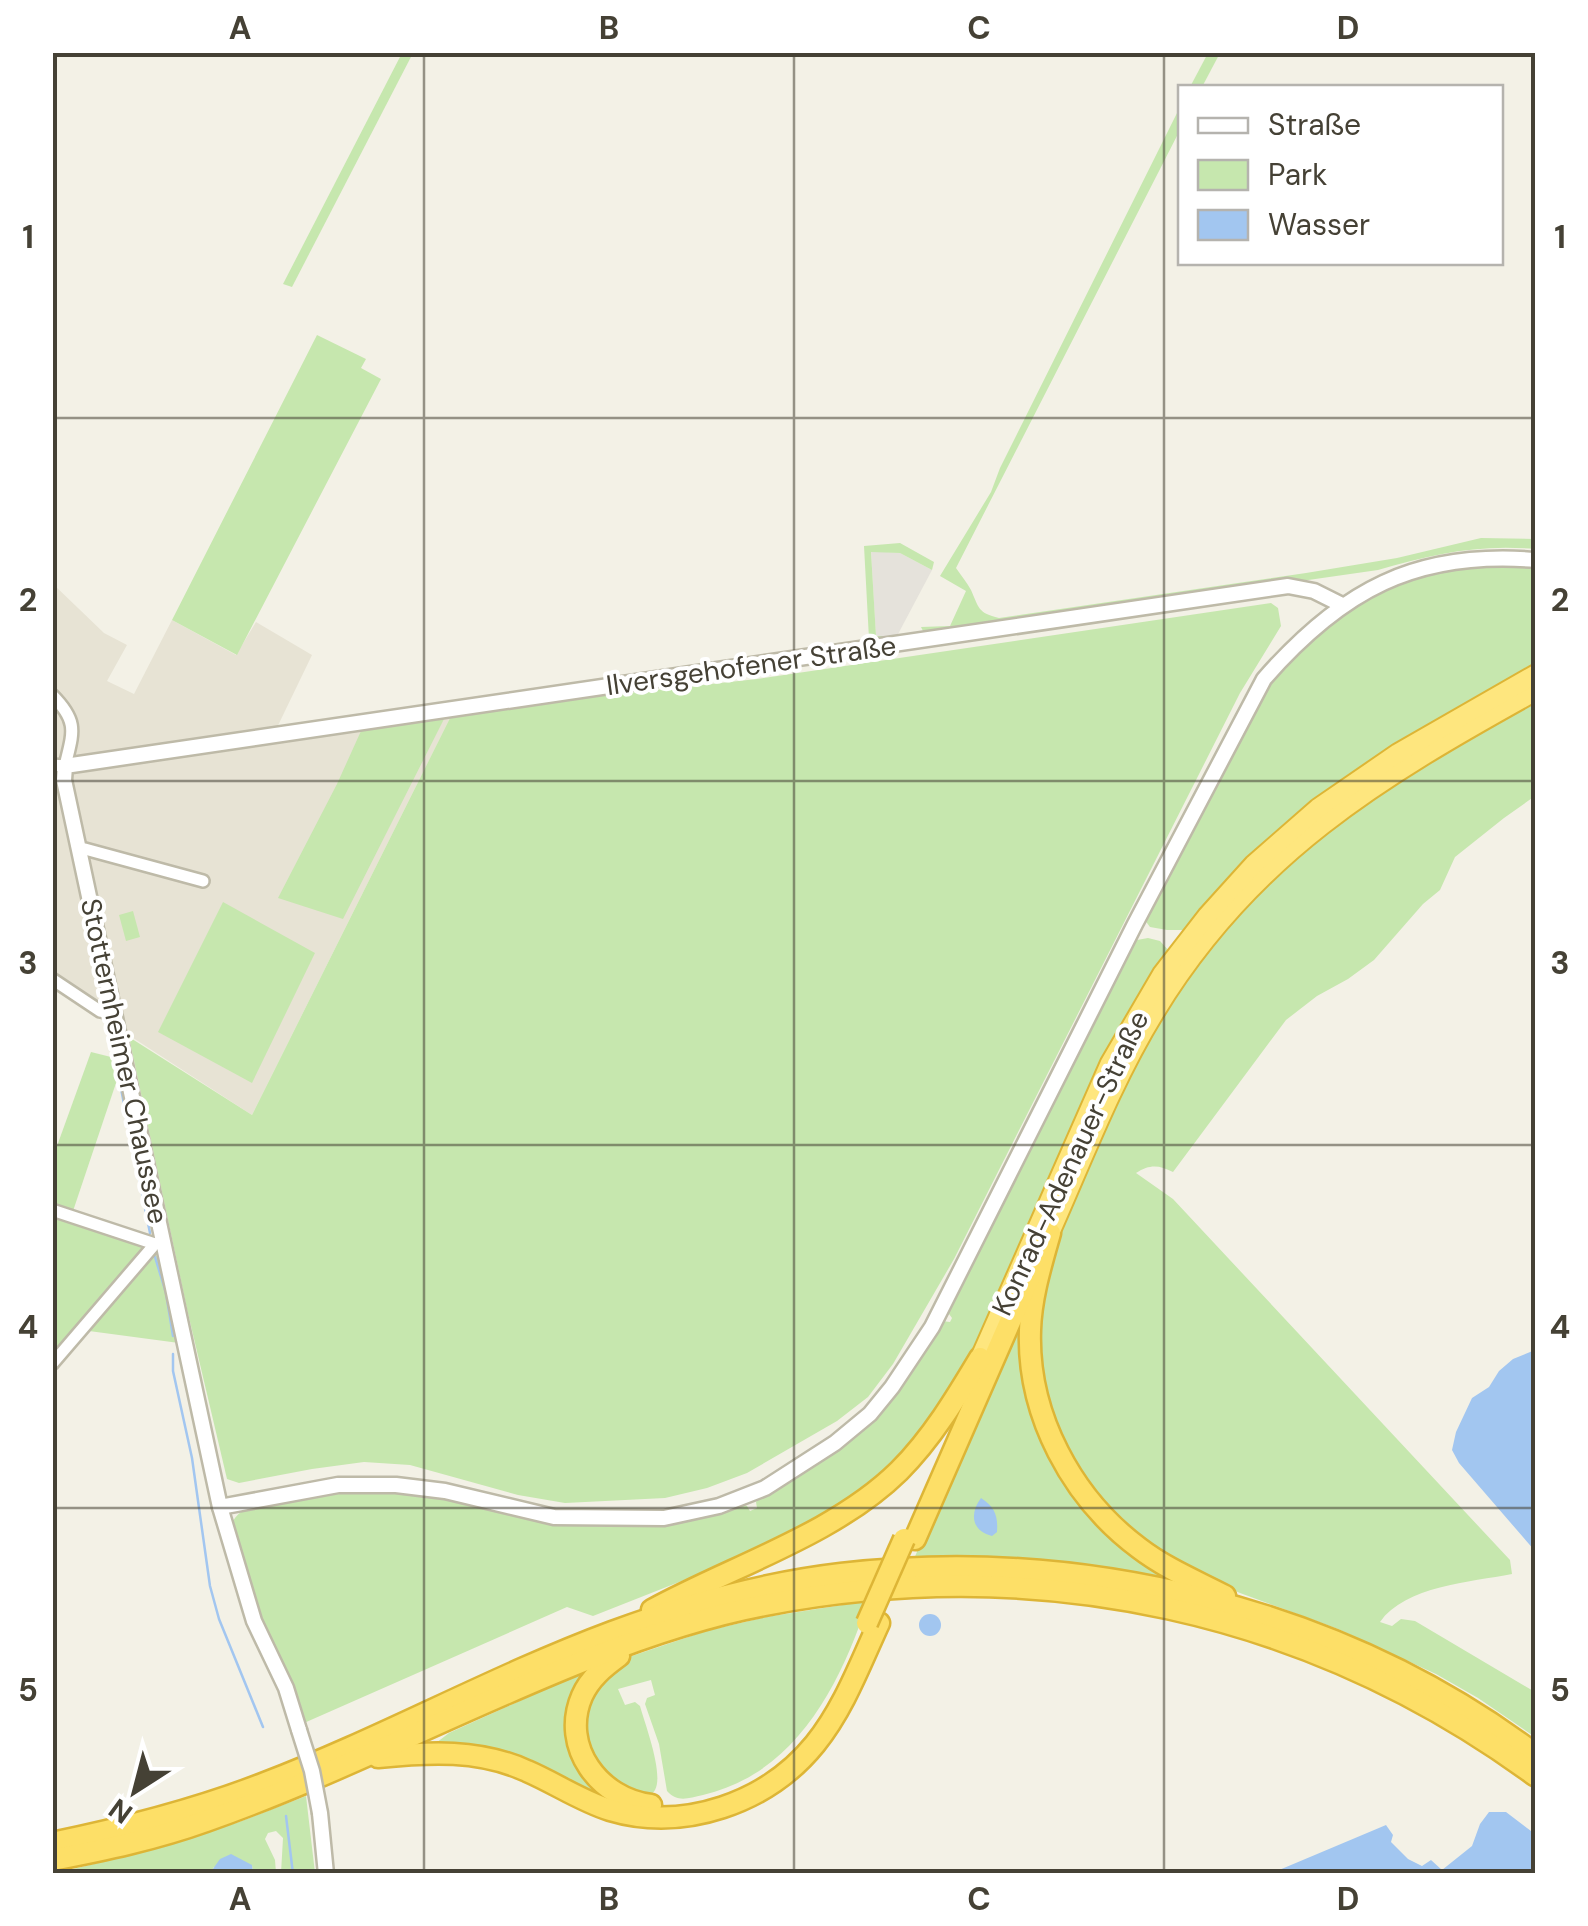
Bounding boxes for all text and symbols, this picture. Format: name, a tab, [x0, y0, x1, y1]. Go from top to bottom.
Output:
text: A	[229, 7, 251, 49]
text: B	[599, 7, 619, 49]
text: C	[967, 7, 991, 49]
text: D	[1337, 7, 1359, 49]
legend	[1178, 85, 1503, 265]
text: Straße	[1268, 105, 1361, 144]
text: Park	[1268, 155, 1327, 194]
text: Wasser	[1268, 205, 1370, 244]
text: 1	[22, 216, 34, 258]
text: 1	[1554, 216, 1566, 258]
text: 2	[19, 579, 37, 621]
text: 2	[1551, 579, 1569, 621]
street label: Ilversgehofener Straße	[604, 627, 898, 704]
street label: Stotternheimer Chaussee	[72, 895, 177, 1227]
text: 3	[18, 942, 38, 984]
text: 3	[1550, 942, 1570, 984]
street label: Konrad-Adenauer-Straße	[983, 1005, 1157, 1322]
text: 4	[18, 1306, 38, 1348]
text: 4	[1550, 1306, 1570, 1348]
text: 5	[18, 1669, 38, 1711]
text: 5	[1550, 1669, 1570, 1711]
north arrow	[85, 1741, 185, 1841]
text: N	[101, 1790, 140, 1832]
text: A	[229, 1878, 251, 1920]
text: B	[599, 1878, 619, 1920]
text: C	[967, 1878, 991, 1920]
text: D	[1337, 1878, 1359, 1920]

